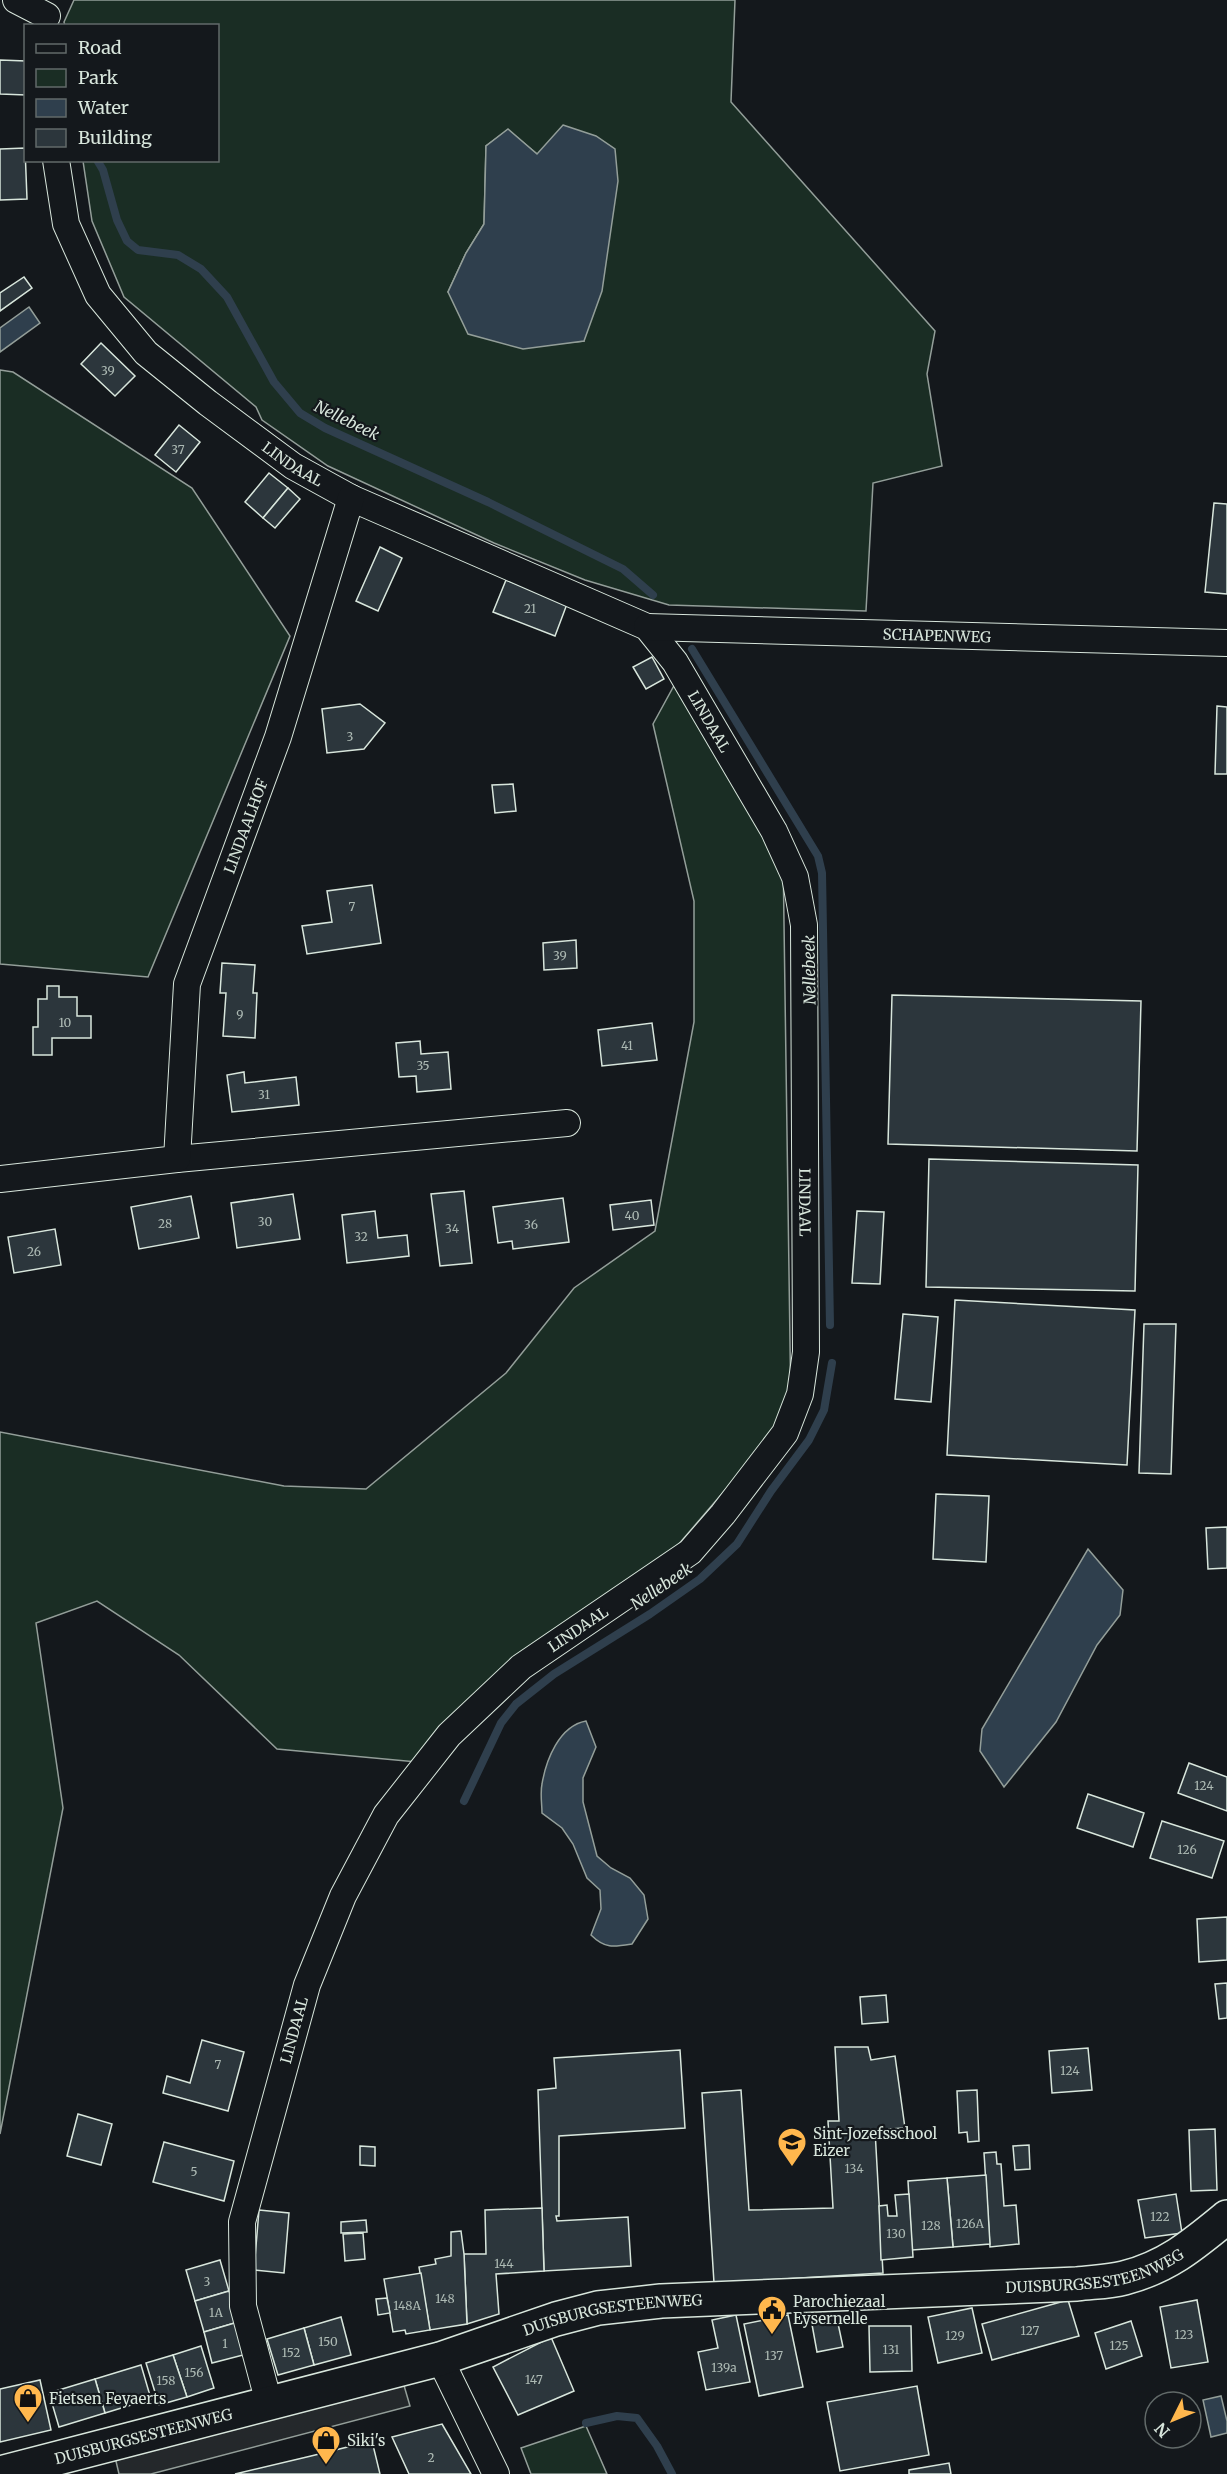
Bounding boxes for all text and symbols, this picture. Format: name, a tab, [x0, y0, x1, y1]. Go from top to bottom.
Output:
legend	[24, 24, 219, 162]
text: Road	[78, 36, 122, 59]
text: Park	[78, 66, 119, 89]
text: Water	[77, 96, 129, 119]
text: Building	[78, 126, 152, 149]
house number: 39	[101, 363, 115, 378]
water label: Nellebeek	[311, 396, 383, 444]
street label: LINDAAL	[259, 437, 327, 491]
house number: 37	[171, 442, 185, 457]
house number: 21	[524, 601, 537, 616]
street label: SCHAPENWEG	[882, 624, 991, 646]
street label: LINDAAL	[684, 687, 736, 756]
house number: 3	[347, 729, 354, 744]
street label: LINDAALHOF	[219, 776, 271, 876]
house number: 7	[349, 899, 356, 914]
water label: Nellebeek	[798, 935, 820, 1005]
house number: 39	[553, 948, 567, 963]
house number: 9	[236, 1007, 244, 1022]
house number: 10	[59, 1015, 72, 1030]
house number: 41	[621, 1038, 634, 1053]
house number: 35	[416, 1058, 430, 1073]
house number: 31	[258, 1087, 270, 1102]
street label: LINDAAL	[796, 1168, 815, 1237]
house number: 40	[625, 1208, 640, 1223]
house number: 30	[258, 1214, 272, 1229]
house number: 28	[158, 1216, 172, 1231]
house number: 36	[524, 1217, 538, 1232]
house number: 34	[445, 1221, 460, 1236]
house number: 32	[354, 1229, 368, 1244]
house number: 26	[27, 1244, 41, 1259]
water label: Nellebeek	[626, 1558, 696, 1614]
street label: LINDAAL	[544, 1602, 612, 1656]
house number: 124	[1194, 1778, 1214, 1793]
house number: 126	[1177, 1842, 1197, 1857]
street label: LINDAAL	[276, 1994, 312, 2065]
house number: 7	[215, 2057, 222, 2072]
house number: 124	[1060, 2063, 1080, 2078]
place label: Sint-Jozefsschool Eizer	[813, 2124, 937, 2160]
school or university icon: Sint-Jozefsschool Eizer	[776, 2126, 808, 2168]
house number: 134	[844, 2161, 864, 2176]
house number: 5	[190, 2164, 198, 2179]
house number: 122	[1150, 2209, 1170, 2224]
house number: 126A	[956, 2216, 984, 2231]
house number: 128	[921, 2218, 941, 2233]
house number: 130	[886, 2226, 906, 2241]
street label: DUISBURGSESTEENWEG	[1005, 2244, 1187, 2296]
house number: 144	[494, 2256, 514, 2271]
house number: 3	[204, 2274, 211, 2289]
street label: DUISBURGSESTEENWEG	[520, 2290, 703, 2339]
house number: 148	[435, 2291, 455, 2306]
place label: Parochiezaal Eysernelle	[793, 2292, 886, 2328]
public building icon: Parochiezaal Eysernelle	[756, 2294, 788, 2336]
house number: 148A	[393, 2298, 421, 2313]
house number: 1A	[209, 2305, 224, 2320]
house number: 127	[1021, 2323, 1040, 2338]
house number: 123	[1175, 2327, 1194, 2342]
house number: 129	[945, 2328, 965, 2343]
house number: 150	[318, 2334, 338, 2349]
house number: 1	[222, 2336, 228, 2351]
house number: 125	[1110, 2338, 1128, 2353]
house number: 131	[883, 2342, 900, 2357]
house number: 152	[282, 2345, 300, 2360]
house number: 137	[765, 2348, 783, 2363]
house number: 139a	[711, 2360, 737, 2375]
house number: 156	[184, 2365, 204, 2380]
house number: 147	[525, 2372, 543, 2387]
house number: 158	[157, 2373, 175, 2388]
shop icon: Fietsen Feyaerts	[12, 2382, 44, 2424]
place label: Fietsen Feyaerts	[49, 2389, 166, 2408]
north arrow	[1143, 2390, 1203, 2450]
street label: DUISBURGSESTEENWEG	[52, 2404, 234, 2468]
text: N	[1150, 2419, 1174, 2442]
shop icon: Siki's	[310, 2424, 342, 2466]
place label: Siki's	[347, 2431, 385, 2450]
house number: 2	[427, 2450, 435, 2465]

